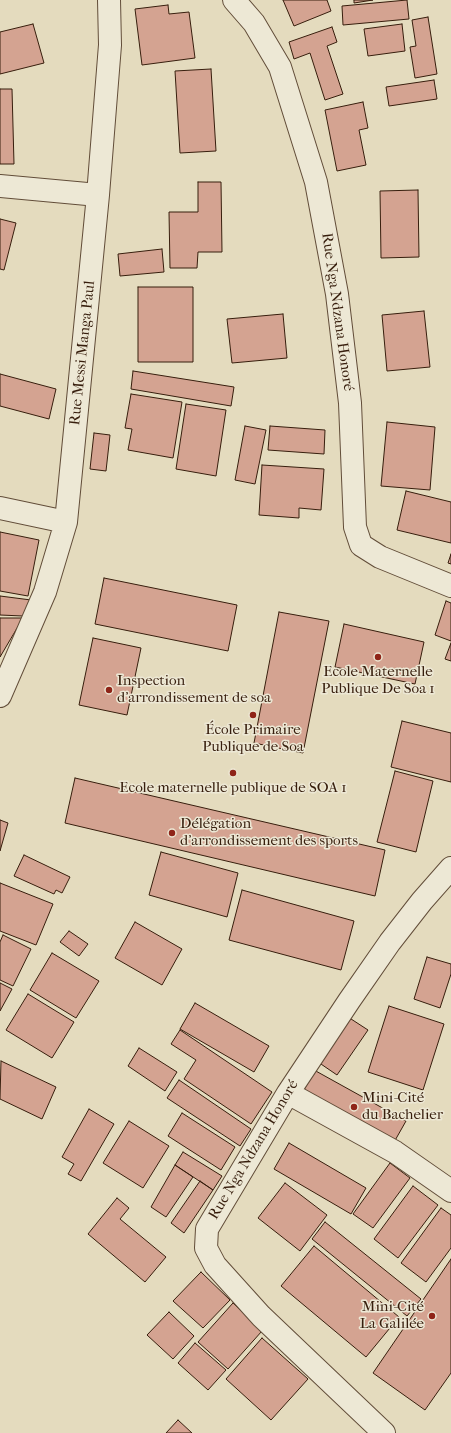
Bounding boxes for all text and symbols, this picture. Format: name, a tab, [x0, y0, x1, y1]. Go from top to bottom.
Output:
street label: Rue Nga Ndzana Honoré	[317, 232, 357, 392]
street label: Rue Messi Manga Paul	[66, 280, 100, 426]
marker: Ecole Maternelle Publique De Soa 1	[373, 652, 383, 662]
place label: Ecole Maternelle Publique De Soa 1	[321, 663, 435, 698]
place label: Inspection d'arrondissement de soa	[117, 672, 271, 707]
marker: Inspection d'arrondissement de soa	[104, 685, 114, 695]
marker: École Primaire Publique de Soa	[248, 710, 258, 720]
place label: École Primaire Publique de Soa	[202, 721, 304, 756]
marker: Ecole maternelle publique de SOA 1	[228, 768, 238, 778]
place label: Ecole maternelle publique de SOA 1	[119, 779, 347, 797]
place label: Délégation d'arrondissement des sports	[180, 815, 358, 850]
marker: Délégation d'arrondissement des sports	[167, 828, 177, 838]
street label: Rue Nga Ndzana Honoré	[205, 1077, 303, 1223]
place label: Mini-Cité du Bachelier	[362, 1089, 443, 1124]
marker: Mini-Cité du Bachelier	[349, 1102, 359, 1112]
place label: Mini-Cité La Galilée	[360, 1298, 424, 1333]
marker: Mini-Cité La Galilée	[427, 1311, 437, 1321]

